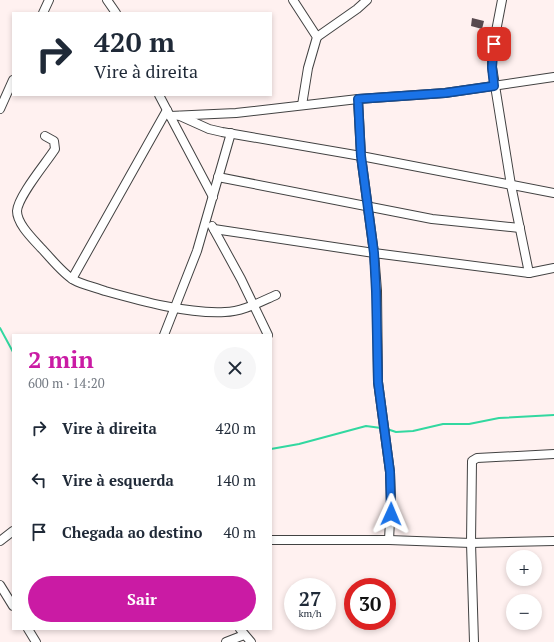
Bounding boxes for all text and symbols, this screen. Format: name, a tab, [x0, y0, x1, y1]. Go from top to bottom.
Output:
text: 420 m	[94, 23, 175, 60]
pin	[477, 27, 511, 61]
icon: right	[28, 28, 80, 80]
icon: arrive	[483, 33, 505, 55]
text: Vire à direita	[94, 59, 198, 83]
text: 2 min	[28, 343, 94, 375]
button: close	[214, 347, 256, 389]
text: 600 m · 14:20	[28, 374, 105, 392]
icon: right	[28, 417, 50, 439]
text: Vire à direita	[62, 418, 157, 438]
text: 420 m	[215, 418, 256, 438]
icon: left	[28, 469, 50, 491]
text: Vire à esquerda	[62, 470, 174, 490]
text: 140 m	[215, 470, 256, 490]
position arrow	[370, 493, 412, 535]
icon: arrive	[28, 521, 50, 543]
text: Chegada ao destino	[62, 522, 202, 542]
text: 40 m	[223, 522, 256, 542]
map controls	[506, 550, 542, 630]
button: +	[506, 550, 542, 586]
button: Sair	[28, 576, 256, 622]
speed limit sign: 30	[344, 578, 396, 630]
text: 27	[299, 585, 321, 612]
button: −	[506, 594, 542, 630]
text: km/h	[298, 607, 322, 620]

